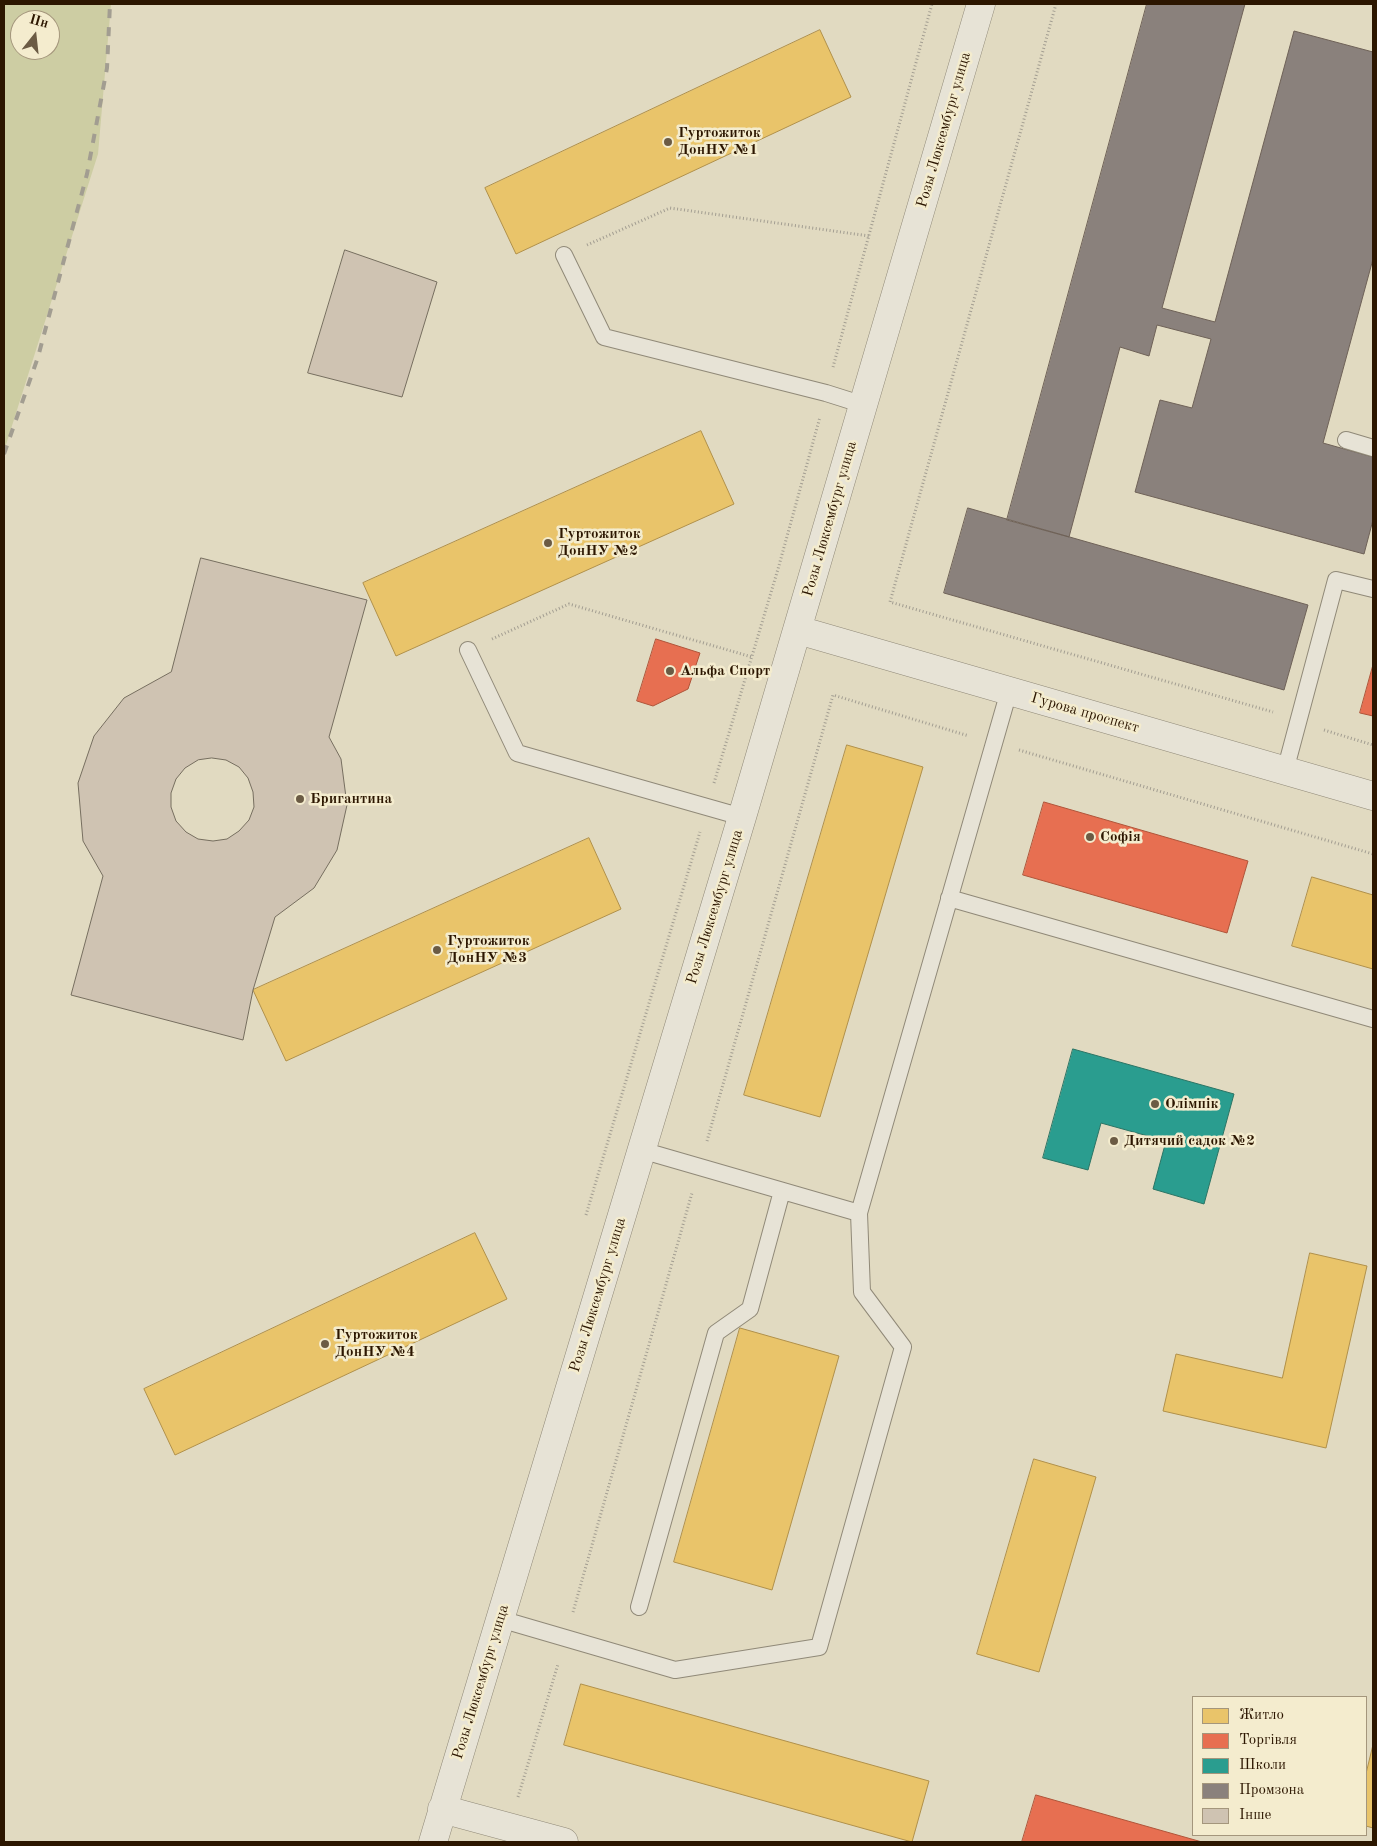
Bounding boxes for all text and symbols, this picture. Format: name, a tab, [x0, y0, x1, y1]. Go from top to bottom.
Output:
north arrow	[10, 10, 60, 60]
text: Пн	[28, 12, 50, 31]
street label: Розы Люксембург улица	[913, 50, 975, 210]
place label: Гуртожиток ДонНУ №1	[678, 124, 761, 159]
marker: Гуртожиток ДонНУ №1	[662, 136, 674, 148]
street label: Розы Люксембург улица	[799, 439, 861, 599]
place label: Гуртожиток ДонНУ №2	[558, 525, 641, 560]
marker: Гуртожиток ДонНУ №2	[542, 537, 554, 549]
place label: Альфа Спорт	[680, 662, 770, 680]
marker: Альфа Спорт	[664, 665, 676, 677]
street label: Гурова проспект	[1029, 689, 1141, 737]
place label: Бригантина	[310, 790, 392, 808]
marker: Бригантина	[294, 793, 306, 805]
street label: Розы Люксембург улица	[683, 827, 747, 987]
place label: Софія	[1100, 828, 1141, 846]
marker: Софія	[1084, 831, 1096, 843]
place label: Гуртожиток ДонНУ №3	[447, 932, 530, 967]
marker: Гуртожиток ДонНУ №3	[431, 944, 443, 956]
place label: Олімпік	[1165, 1095, 1218, 1113]
marker: Олімпік	[1149, 1098, 1161, 1110]
place label: Дитячий садок №2	[1124, 1132, 1255, 1150]
marker: Дитячий садок №2	[1108, 1135, 1120, 1147]
street label: Розы Люксембург улица	[566, 1215, 630, 1375]
place label: Гуртожиток ДонНУ №4	[335, 1326, 418, 1361]
marker: Гуртожиток ДонНУ №4	[319, 1338, 331, 1350]
street label: Розы Люксембург улица	[449, 1602, 513, 1762]
legend	[1192, 1696, 1367, 1836]
text: Житло	[1239, 1708, 1284, 1723]
text: Торгівля	[1239, 1733, 1297, 1748]
text: Школи	[1239, 1758, 1286, 1773]
text: Промзона	[1239, 1783, 1304, 1798]
text: Інше	[1239, 1808, 1271, 1823]

